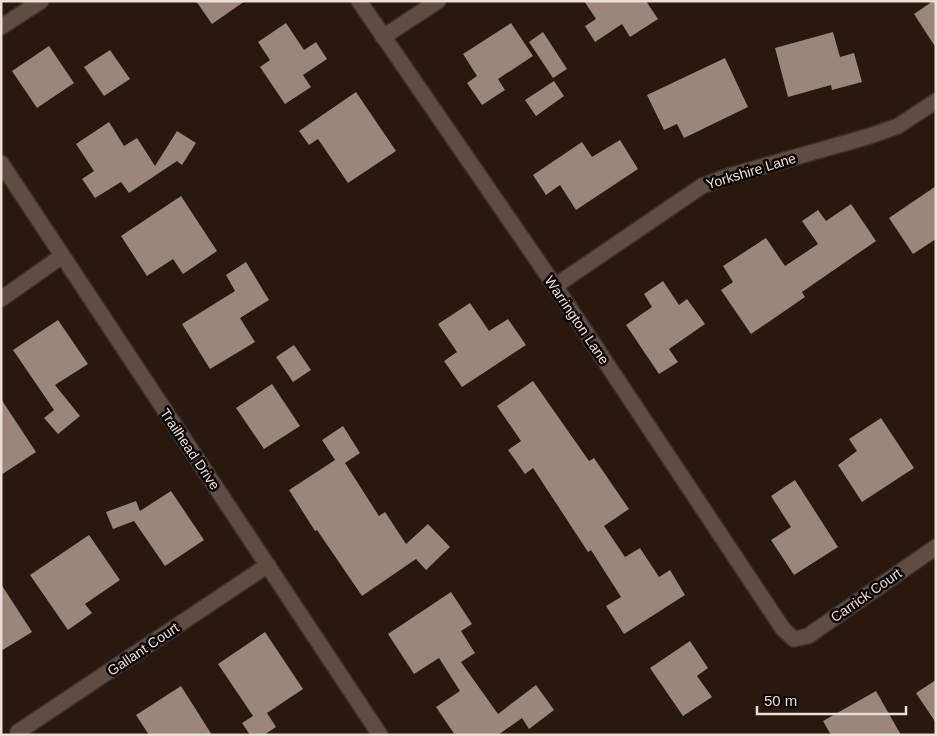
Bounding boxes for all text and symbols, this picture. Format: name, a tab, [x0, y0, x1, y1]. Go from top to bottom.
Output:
street label: Yorkshire Lane	[704, 150, 798, 192]
street label: Warrington Lane	[542, 273, 613, 367]
street label: Trailhead Drive	[157, 405, 223, 493]
street label: Carrick Court	[828, 565, 904, 625]
street label: Gallant Court	[104, 619, 182, 679]
scale bar	[757, 684, 906, 716]
text: 50 m	[764, 692, 797, 709]

